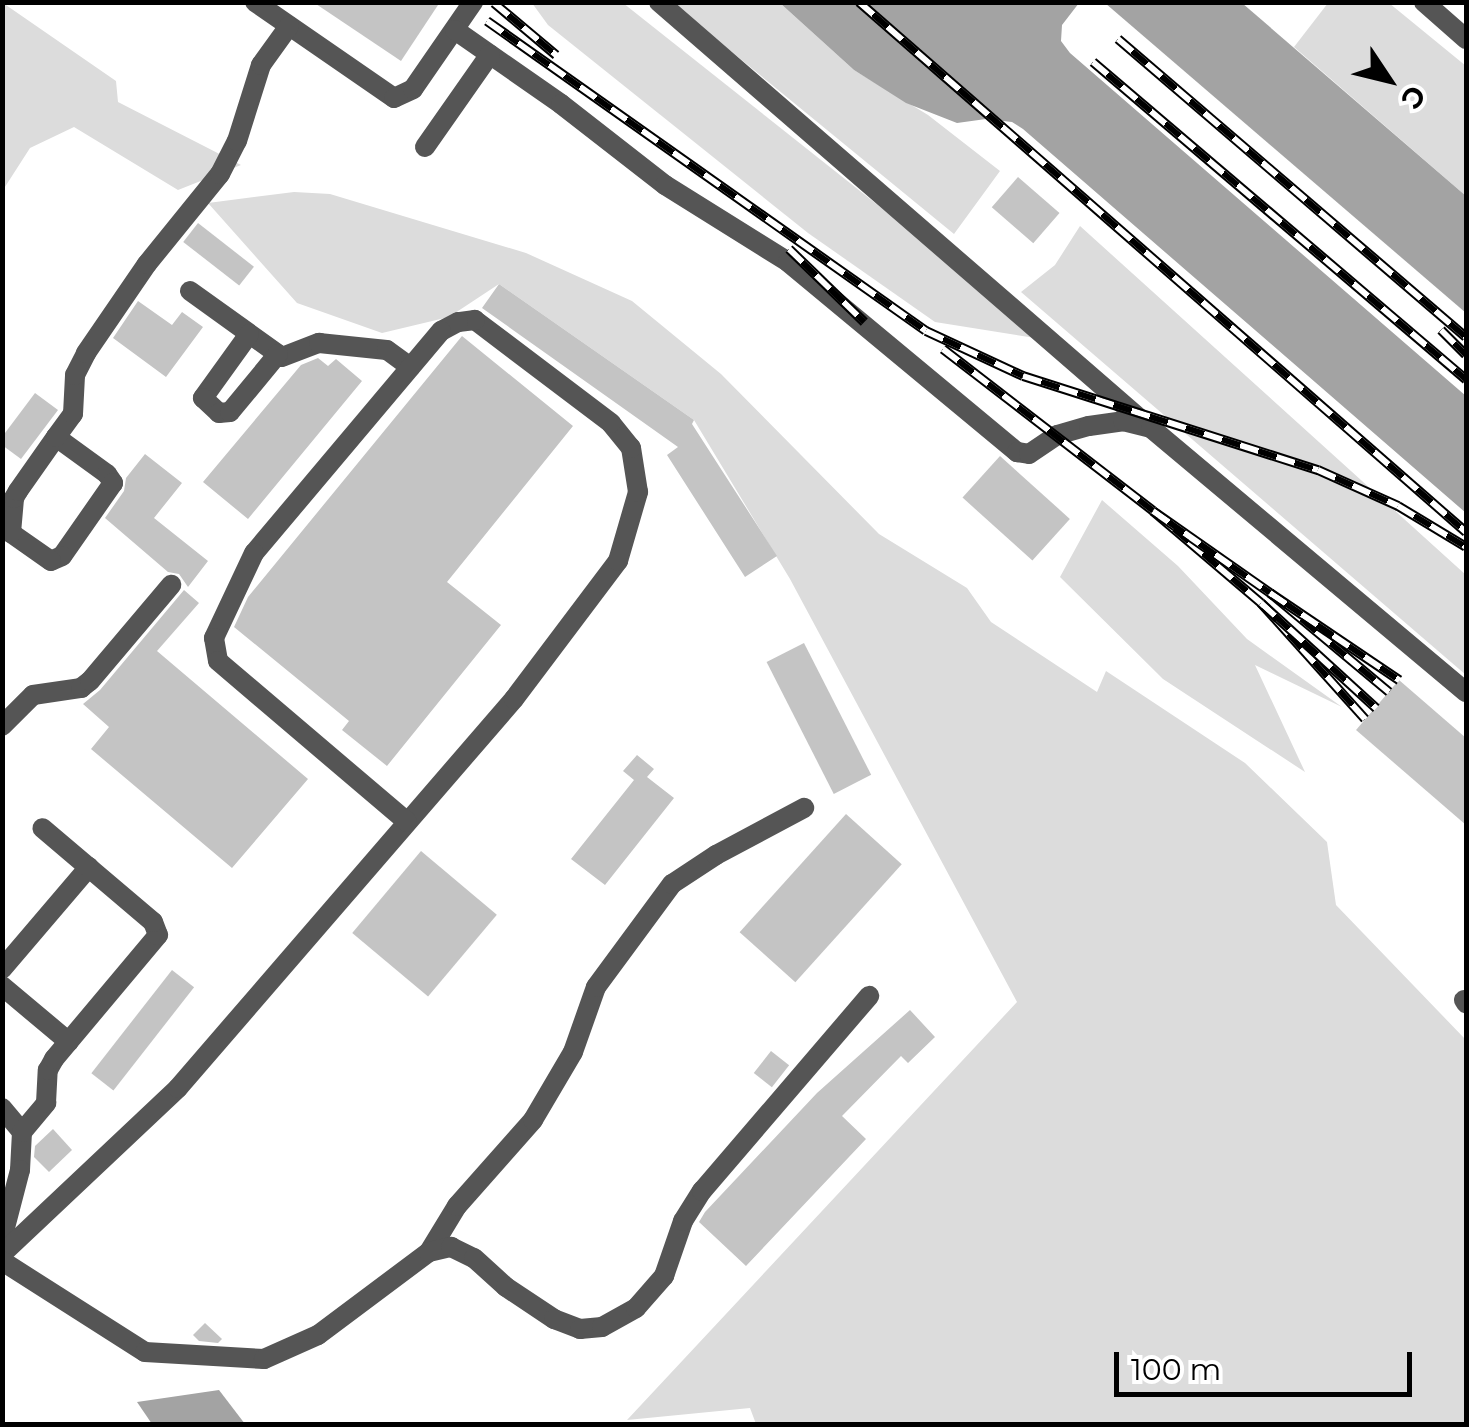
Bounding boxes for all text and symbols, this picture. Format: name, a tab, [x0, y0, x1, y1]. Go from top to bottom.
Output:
north arrow	[1339, 30, 1439, 130]
text: С	[1394, 79, 1433, 115]
scale bar	[1119, 1332, 1416, 1394]
text: 100 m	[1131, 1351, 1221, 1388]

